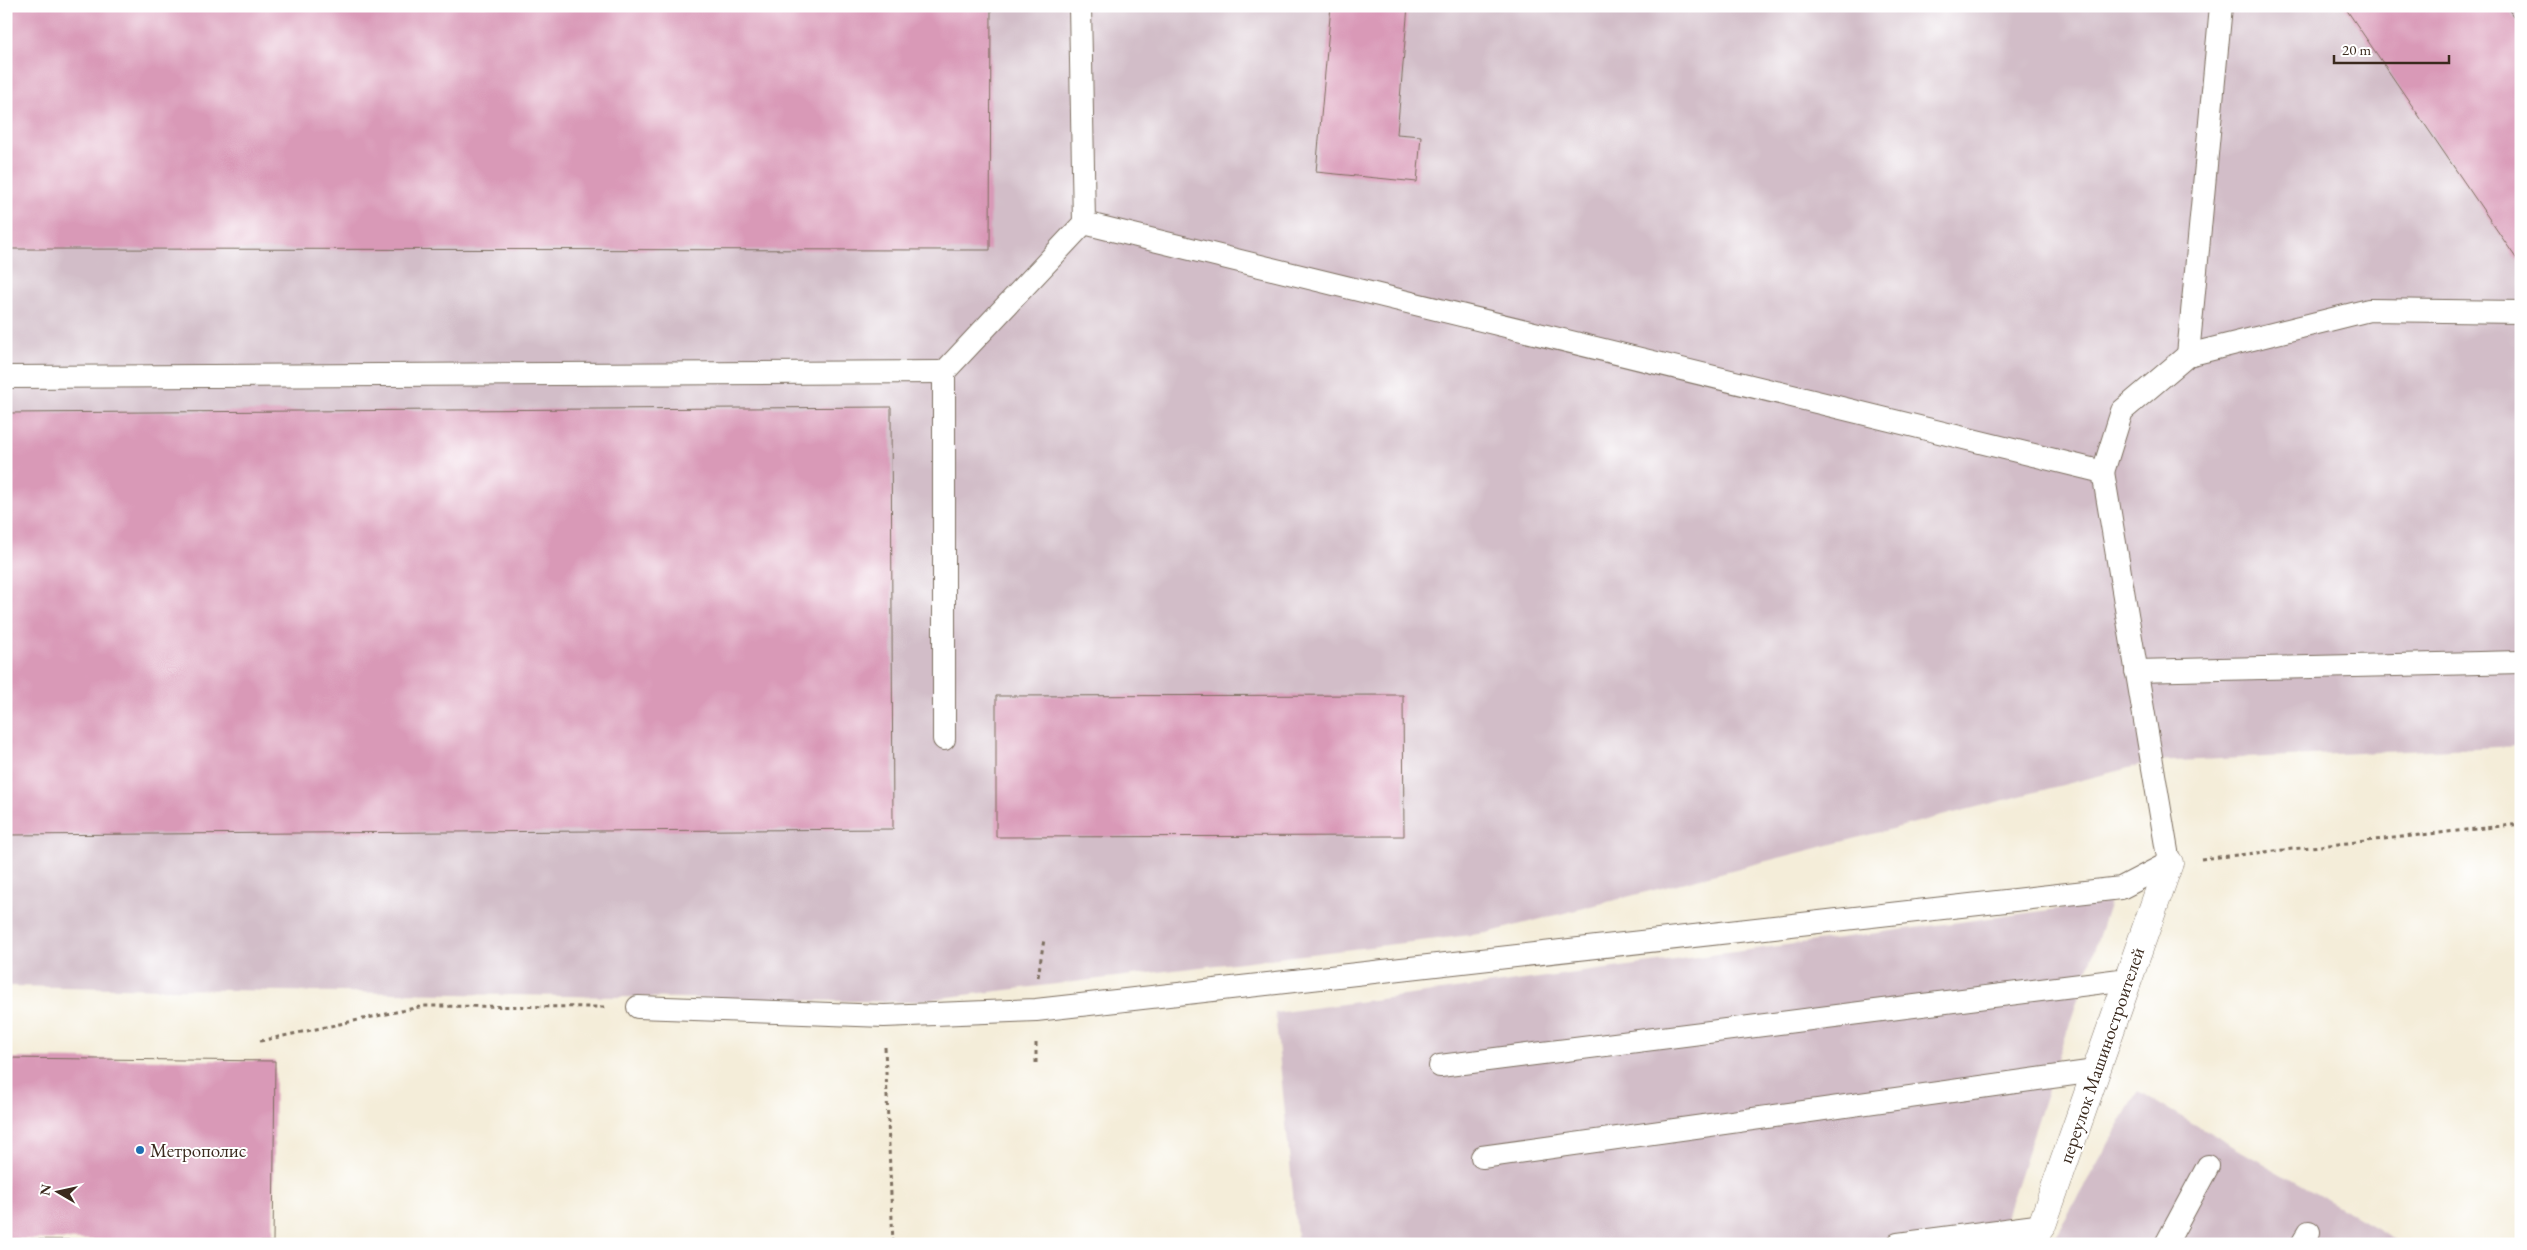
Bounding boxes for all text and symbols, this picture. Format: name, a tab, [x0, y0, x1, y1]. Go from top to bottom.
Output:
scale bar	[2334, 32, 2450, 64]
text: 20 m	[2342, 40, 2371, 59]
street label: переулок Машиностроителей	[2053, 944, 2150, 1167]
place label: Метрополис	[150, 1138, 247, 1163]
marker: Метрополис	[134, 1144, 146, 1156]
north arrow	[32, 1168, 82, 1218]
text: N	[35, 1182, 55, 1197]

